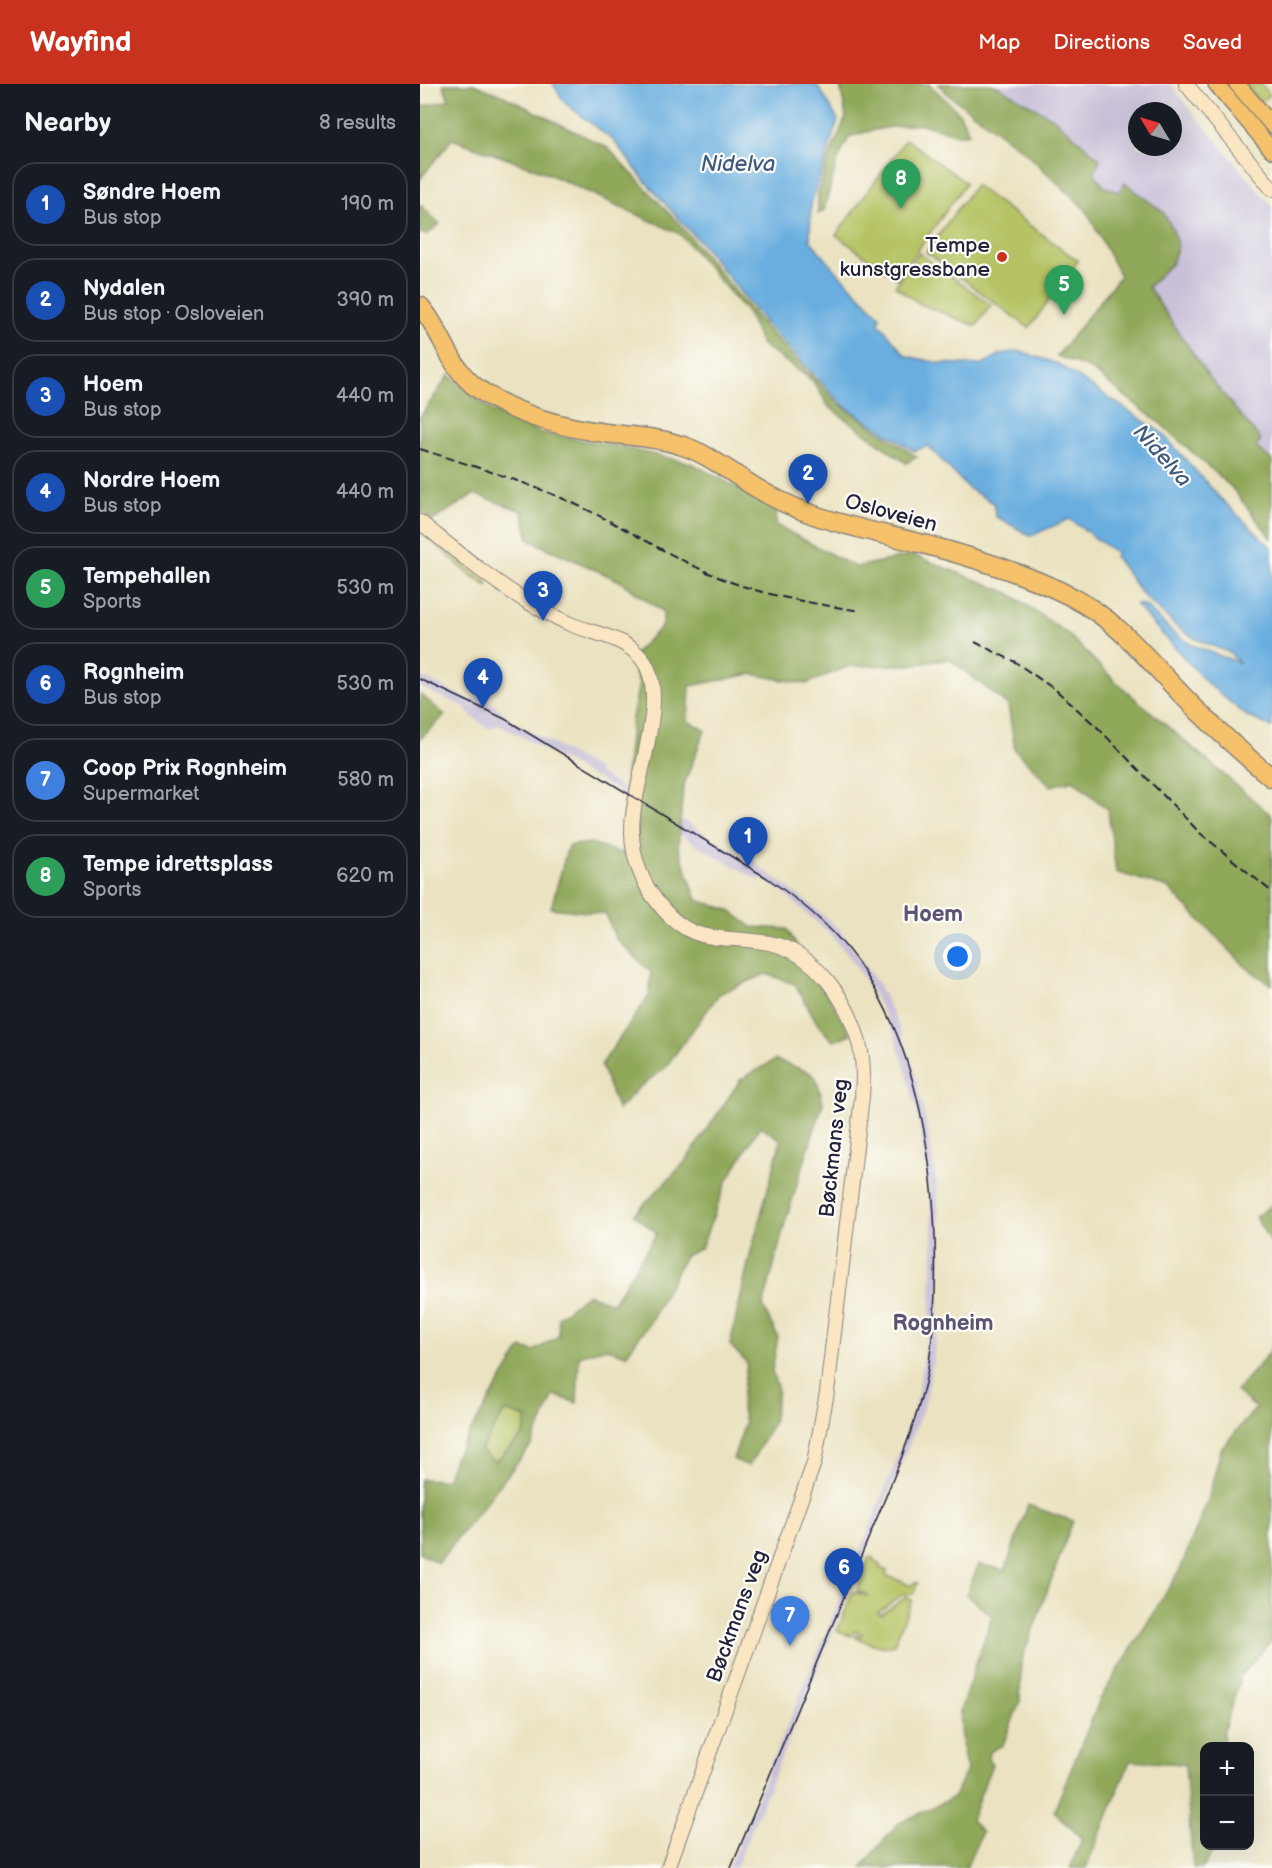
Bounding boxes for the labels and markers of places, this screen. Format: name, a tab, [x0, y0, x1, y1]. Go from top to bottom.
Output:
pin: 8	[882, 160, 920, 209]
place label: Tempe kunstgressbane	[840, 233, 990, 282]
marker: Tempe kunstgressbane	[995, 250, 1009, 264]
pin: 5	[1044, 266, 1084, 315]
pin: 2	[788, 454, 828, 504]
pin: 3	[524, 572, 562, 621]
pin: 4	[464, 658, 502, 708]
pin: 1	[728, 818, 768, 867]
pin: 6	[824, 1548, 864, 1598]
pin: 7	[770, 1596, 809, 1646]

